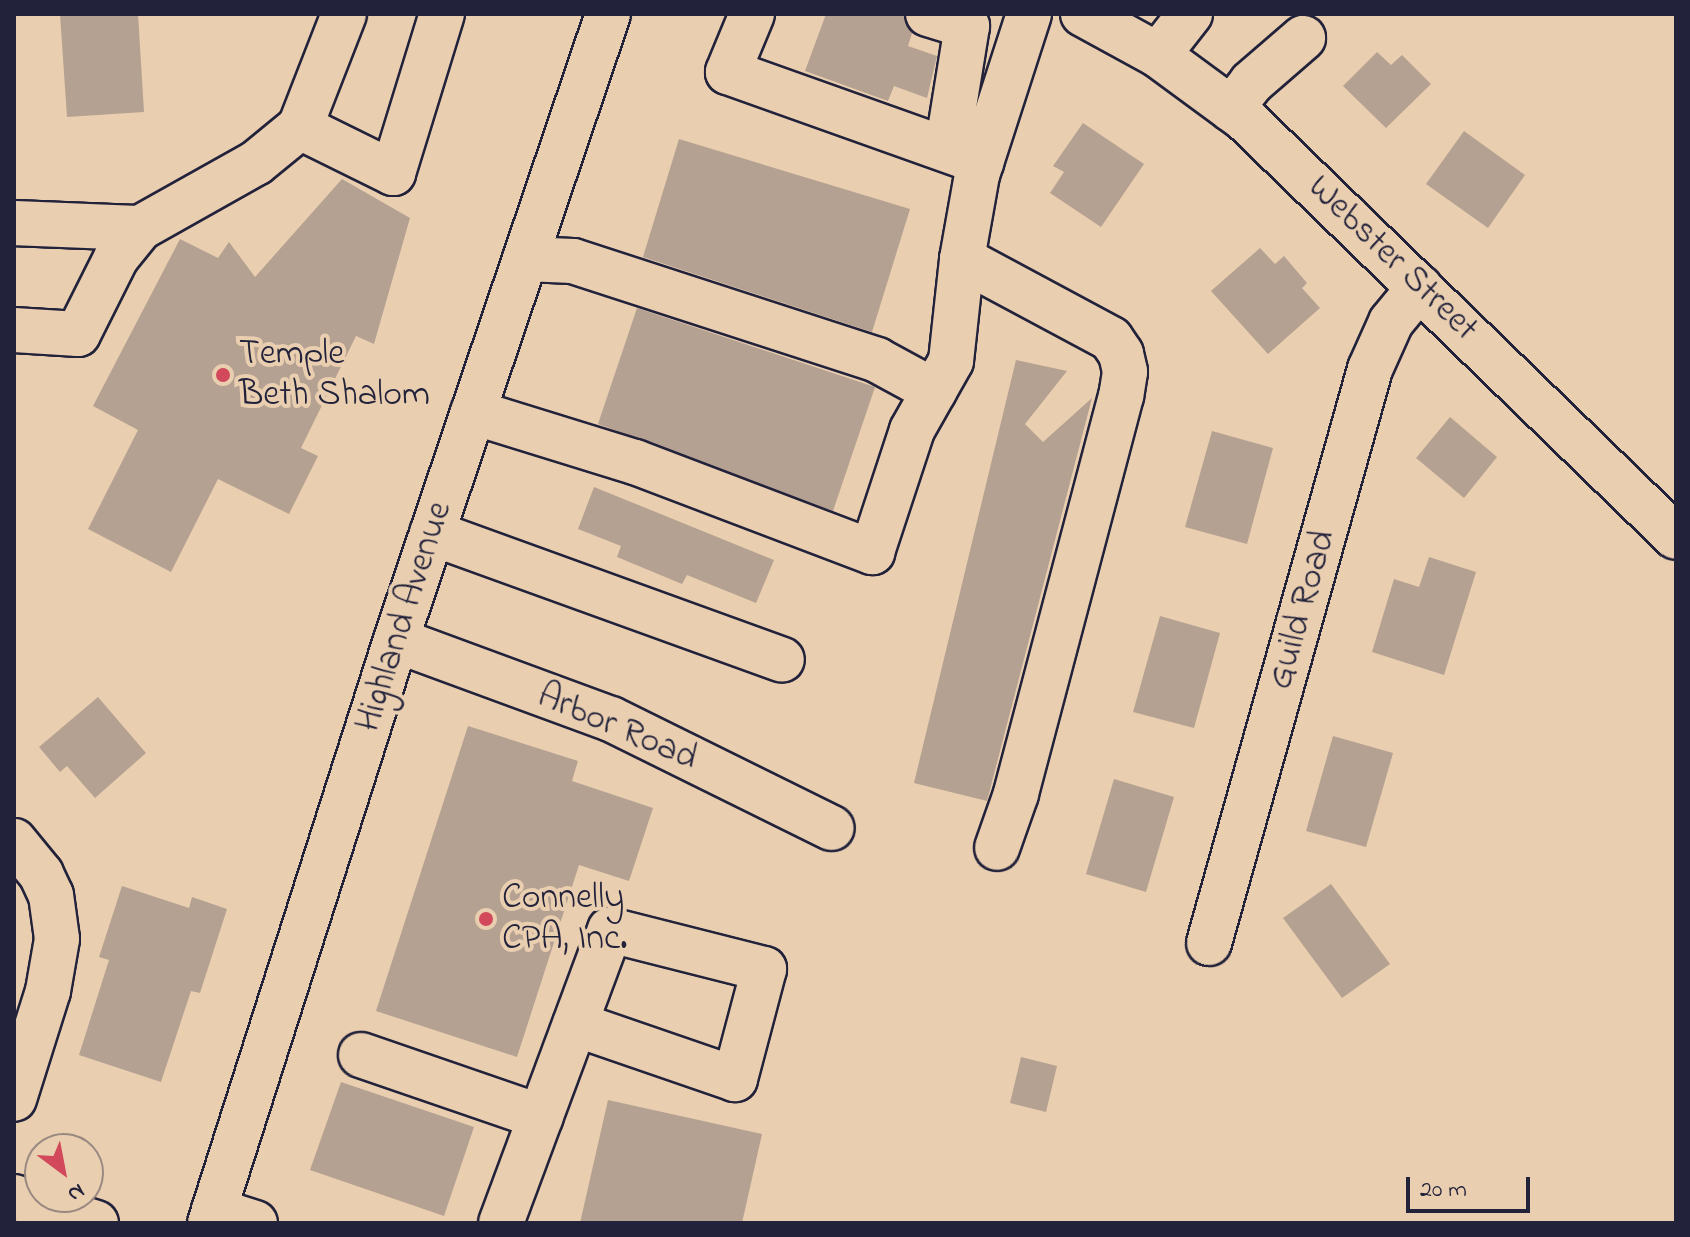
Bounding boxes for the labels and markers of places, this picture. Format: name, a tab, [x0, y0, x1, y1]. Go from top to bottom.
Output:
place label: Temple Beth Shalom	[239, 332, 430, 417]
marker: Temple Beth Shalom	[214, 366, 232, 384]
place label: Connelly CPA, Inc.	[502, 876, 627, 961]
marker: Connelly CPA, Inc.	[477, 910, 495, 928]

